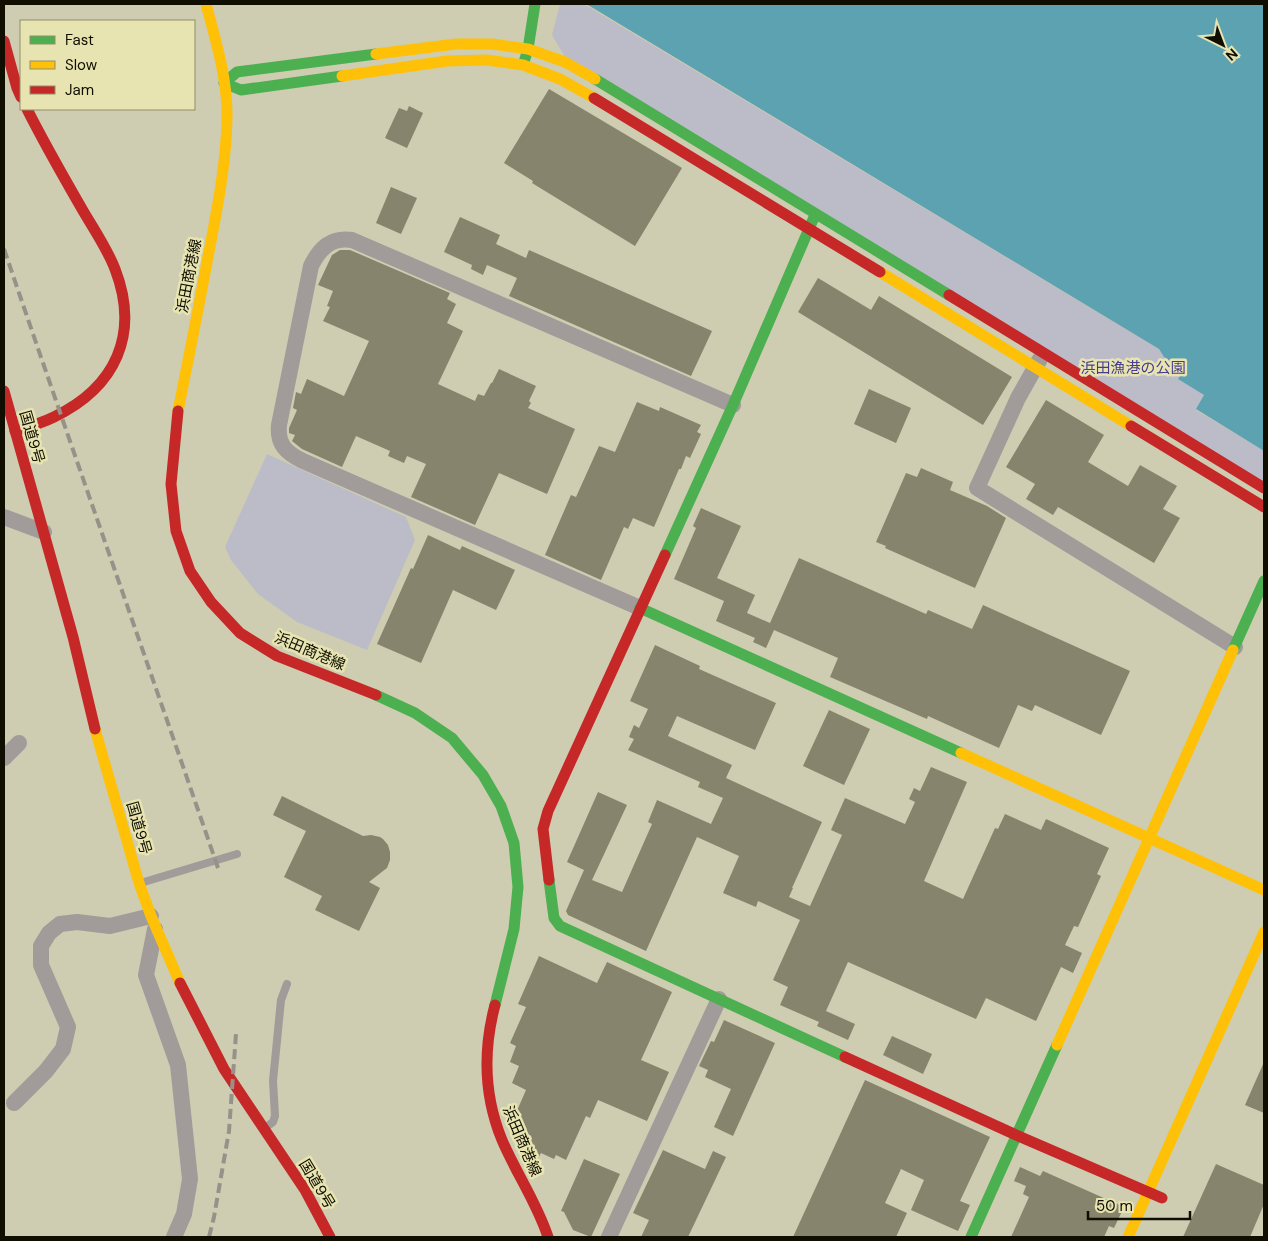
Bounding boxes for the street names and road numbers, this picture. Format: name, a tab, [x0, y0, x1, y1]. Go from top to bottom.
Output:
street label: 浜田商港線	[172, 237, 206, 315]
street label: 国道9号	[15, 408, 49, 466]
street label: 浜田商港線	[272, 627, 348, 675]
street label: 国道9号	[122, 799, 156, 857]
street label: 浜田商港線	[498, 1103, 546, 1179]
street label: 国道9号	[294, 1156, 340, 1212]

